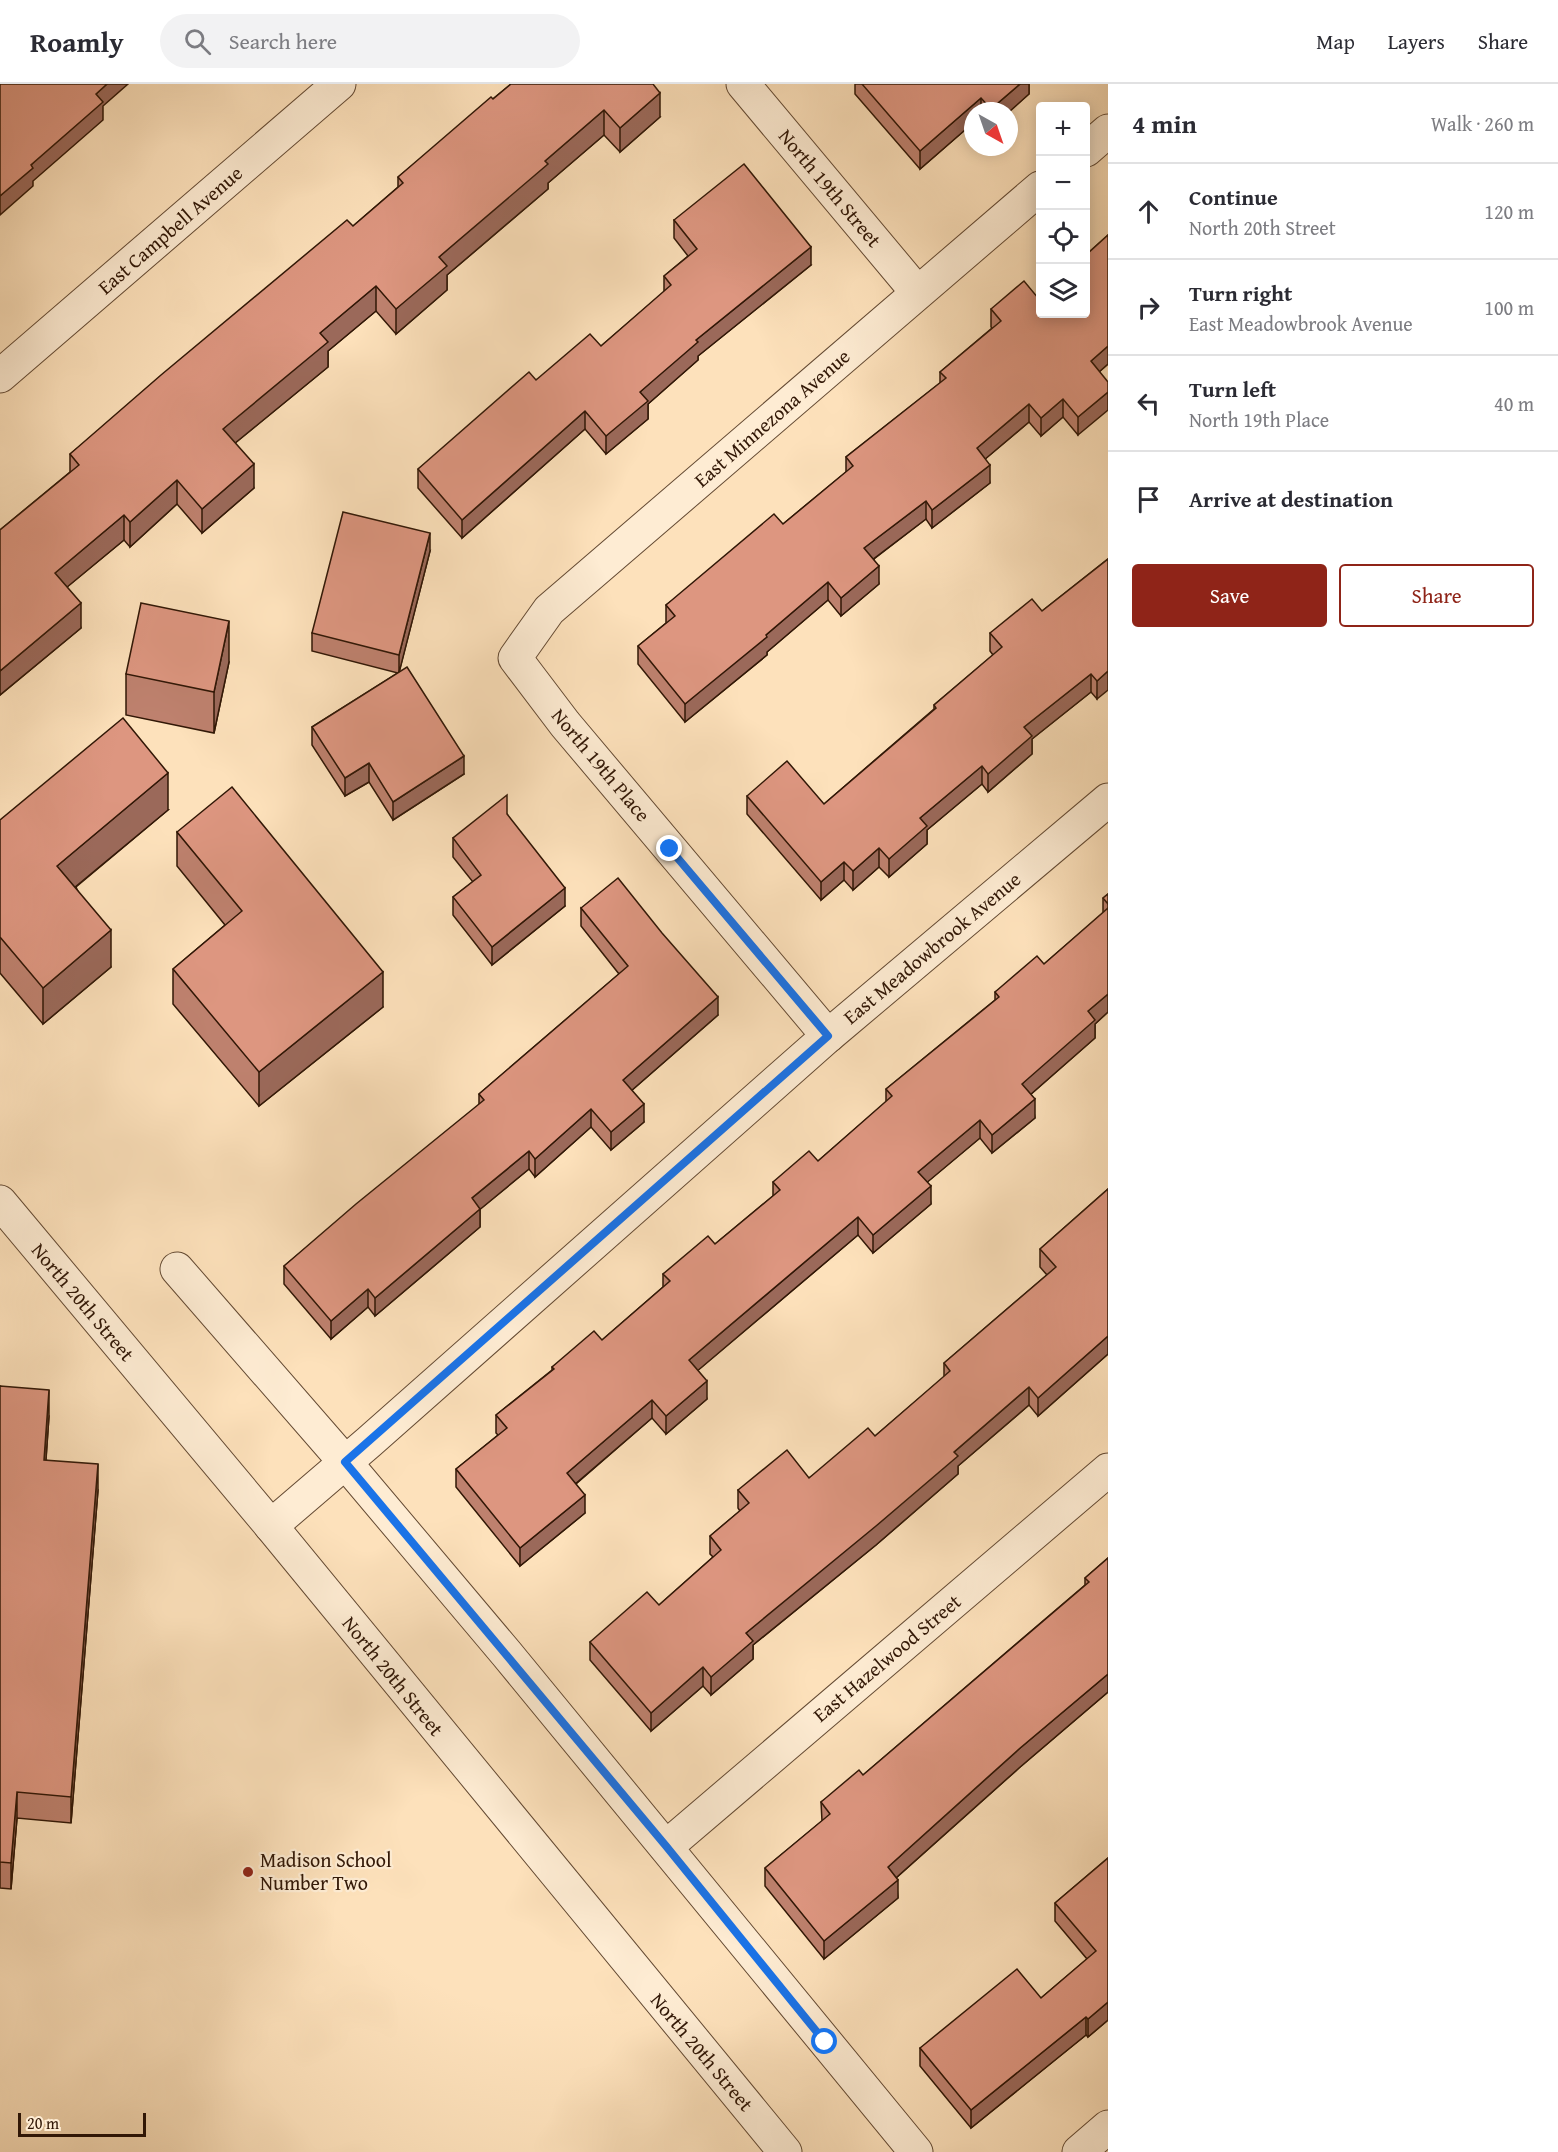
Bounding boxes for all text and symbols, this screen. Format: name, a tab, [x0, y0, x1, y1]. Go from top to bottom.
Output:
search box	[160, 14, 580, 68]
text: Roamly	[30, 21, 124, 62]
icon: search	[181, 25, 214, 58]
text: Search here	[229, 25, 337, 57]
text: Map	[1316, 26, 1355, 57]
text: Layers	[1388, 26, 1445, 57]
text: Share	[1478, 26, 1528, 57]
north arrow	[964, 102, 1018, 156]
map controls	[1036, 102, 1090, 318]
button: +	[1036, 102, 1090, 156]
text: 4 min	[1132, 104, 1197, 143]
text: Walk · 260 m	[1431, 109, 1534, 138]
street label: North 19th Street	[772, 122, 889, 253]
button: −	[1036, 156, 1090, 210]
street label: East Campbell Avenue	[91, 159, 248, 301]
text: Continue	[1189, 181, 1278, 213]
icon: ahead	[1132, 195, 1165, 228]
text: 120 m	[1484, 197, 1534, 226]
button: locate	[1036, 210, 1090, 264]
text: North 20th Street	[1189, 213, 1336, 242]
button: layers	[1036, 264, 1090, 318]
text: Turn right	[1189, 277, 1292, 309]
icon: right	[1132, 291, 1165, 324]
text: 100 m	[1484, 293, 1534, 322]
text: East Meadowbrook Avenue	[1189, 309, 1413, 338]
street label: East Minnezona Avenue	[687, 342, 856, 494]
text: Turn left	[1189, 373, 1276, 405]
icon: left	[1132, 387, 1165, 420]
text: 40 m	[1494, 389, 1534, 418]
text: North 19th Place	[1189, 405, 1329, 434]
icon: arrive	[1132, 483, 1165, 516]
text: Arrive at destination	[1189, 483, 1393, 515]
button: Save	[1132, 564, 1327, 627]
button: Share	[1339, 564, 1534, 627]
street label: North 19th Place	[545, 702, 658, 828]
route end	[656, 835, 682, 861]
street label: East Meadowbrook Avenue	[837, 865, 1027, 1031]
street label: North 20th Street	[25, 1236, 142, 1367]
street label: East Hazelwood Street	[806, 1587, 967, 1728]
street label: North 20th Street	[336, 1610, 451, 1742]
place label: Madison School Number Two	[260, 1845, 392, 1897]
marker: Madison School Number Two	[241, 1865, 255, 1879]
street label: North 20th Street	[644, 1986, 761, 2117]
route start	[811, 2028, 837, 2054]
scale bar	[18, 2110, 146, 2138]
text: 20 m	[27, 2111, 59, 2135]

